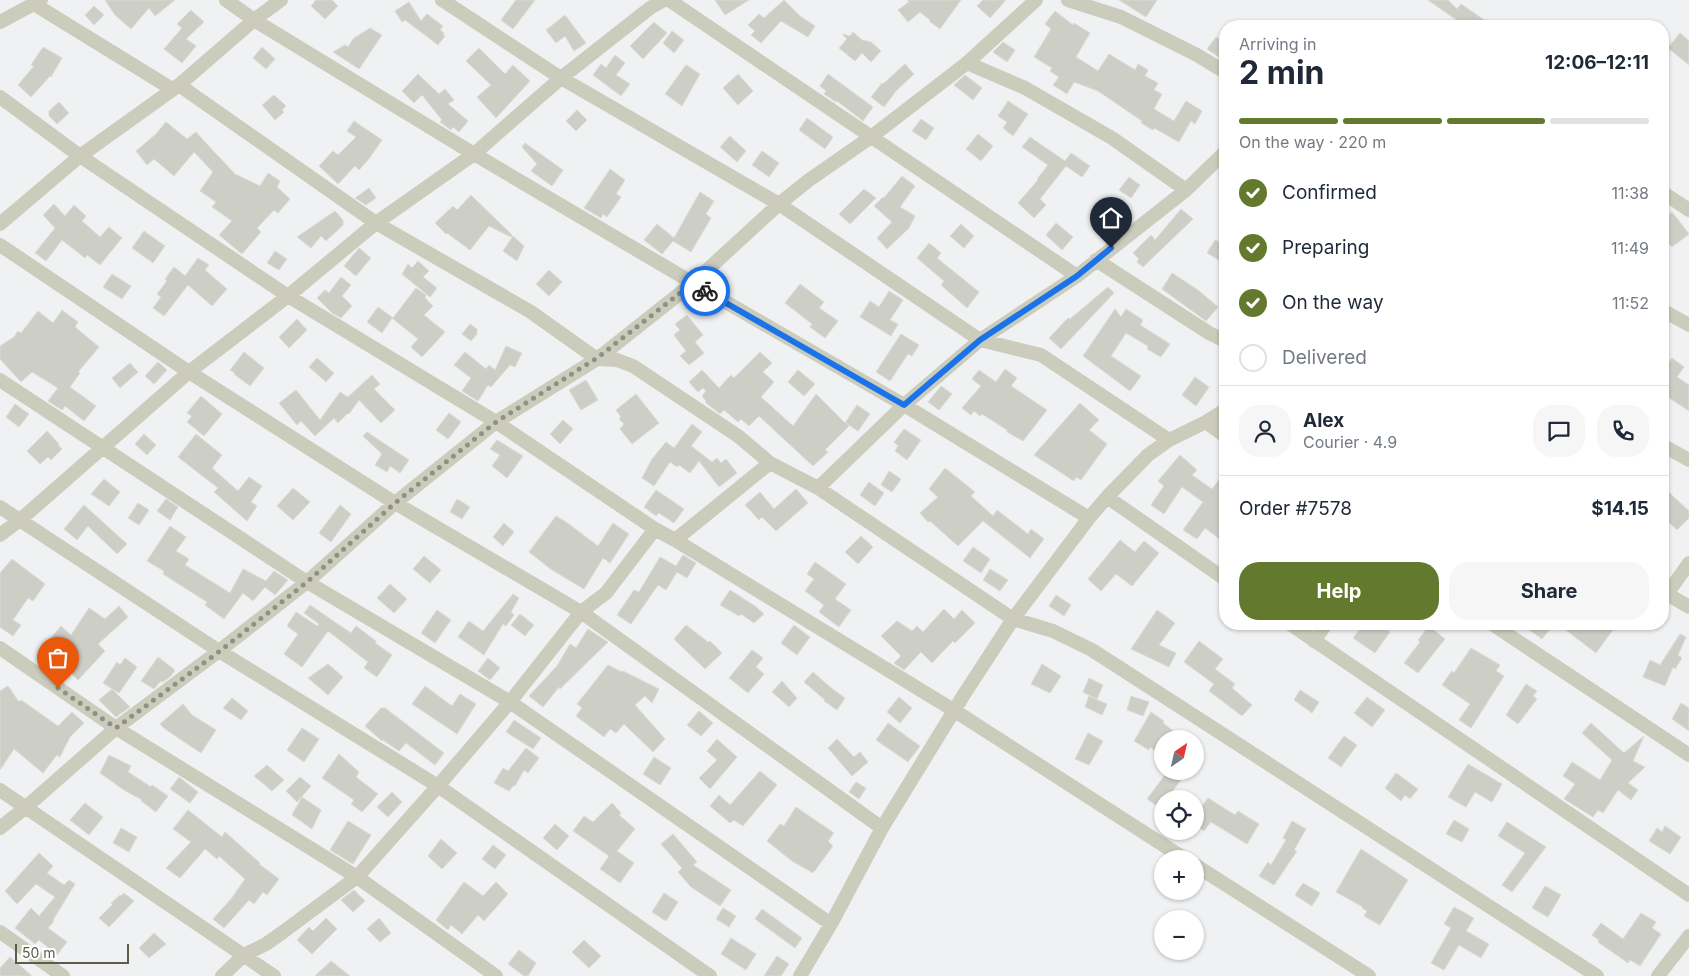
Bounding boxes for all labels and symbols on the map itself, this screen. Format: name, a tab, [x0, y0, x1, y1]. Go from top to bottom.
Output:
pin	[1090, 197, 1132, 248]
courier	[680, 266, 730, 316]
pin	[37, 637, 79, 688]
north arrow	[1154, 730, 1204, 780]
scale bar	[15, 941, 129, 964]

